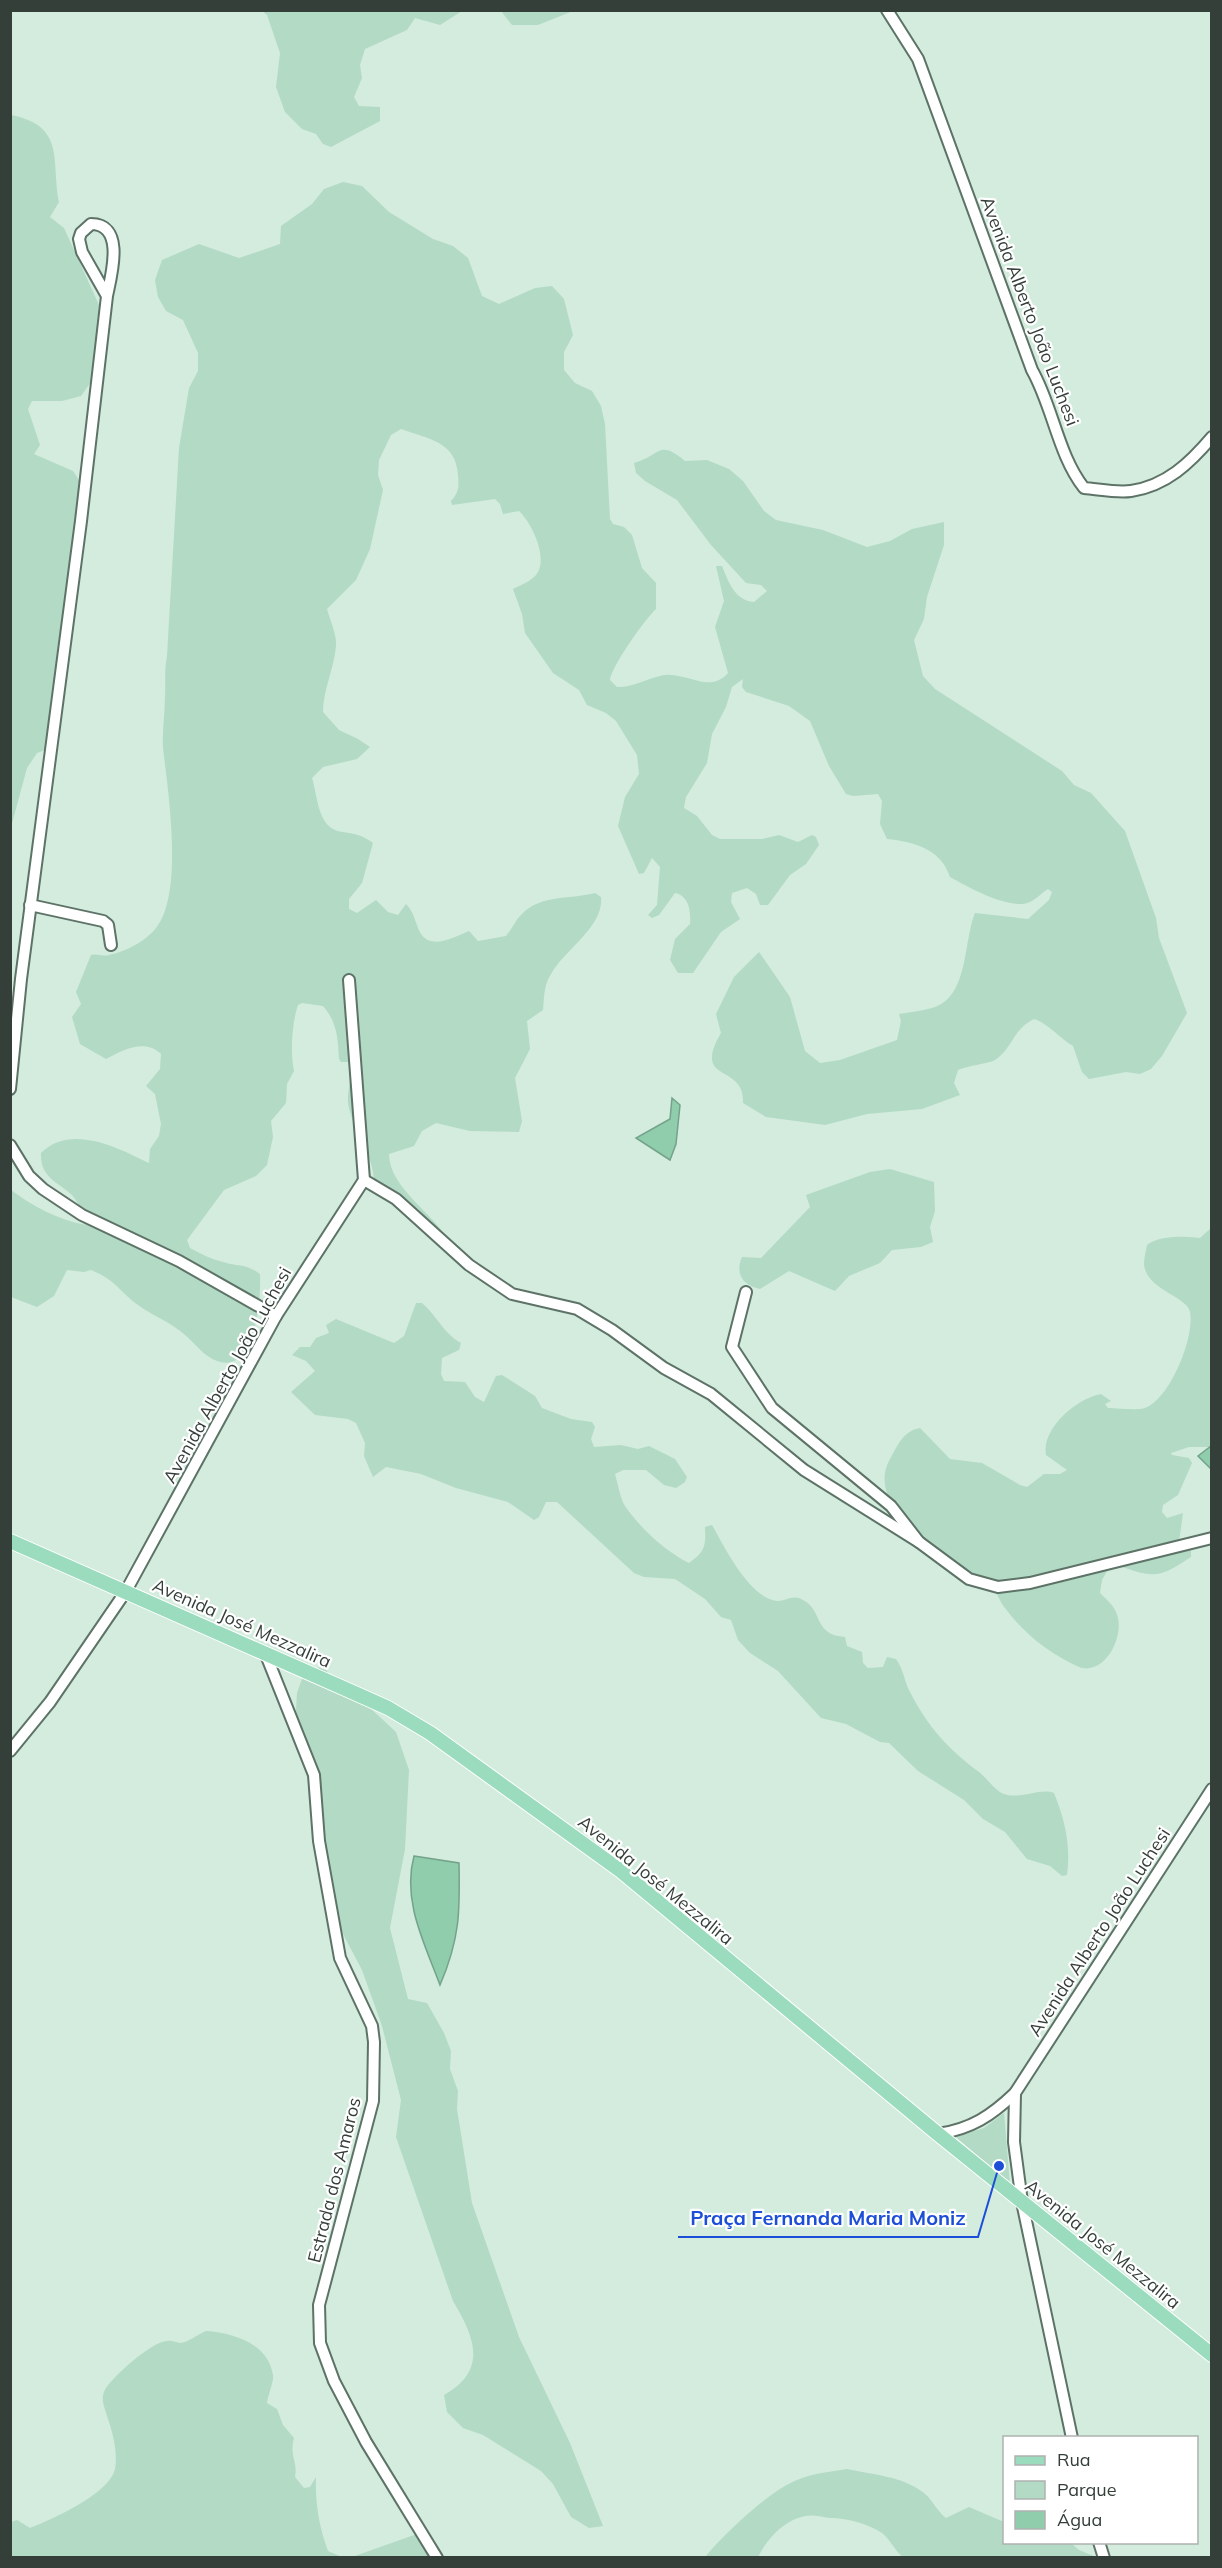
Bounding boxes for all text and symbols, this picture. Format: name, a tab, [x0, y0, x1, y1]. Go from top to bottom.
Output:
street label: Avenida Alberto João Luchesi	[976, 193, 1084, 429]
street label: Avenida Alberto João Luchesi	[158, 1263, 296, 1487]
street label: Avenida José Mezzalira	[149, 1573, 335, 1673]
street label: Avenida José Mezzalira	[574, 1810, 738, 1950]
street label: Avenida Alberto João Luchesi	[1023, 1823, 1175, 2041]
street label: Estrada dos Amaros	[302, 2095, 366, 2265]
street label: Avenida José Mezzalira	[1021, 2174, 1185, 2314]
callout: Praça Fernanda Maria Moniz	[678, 2199, 978, 2237]
text: Praça Fernanda Maria Moniz	[690, 2205, 966, 2230]
legend	[1003, 2436, 1198, 2544]
text: Rua	[1057, 2448, 1091, 2471]
text: Parque	[1057, 2478, 1116, 2501]
text: Água	[1057, 2508, 1102, 2531]

